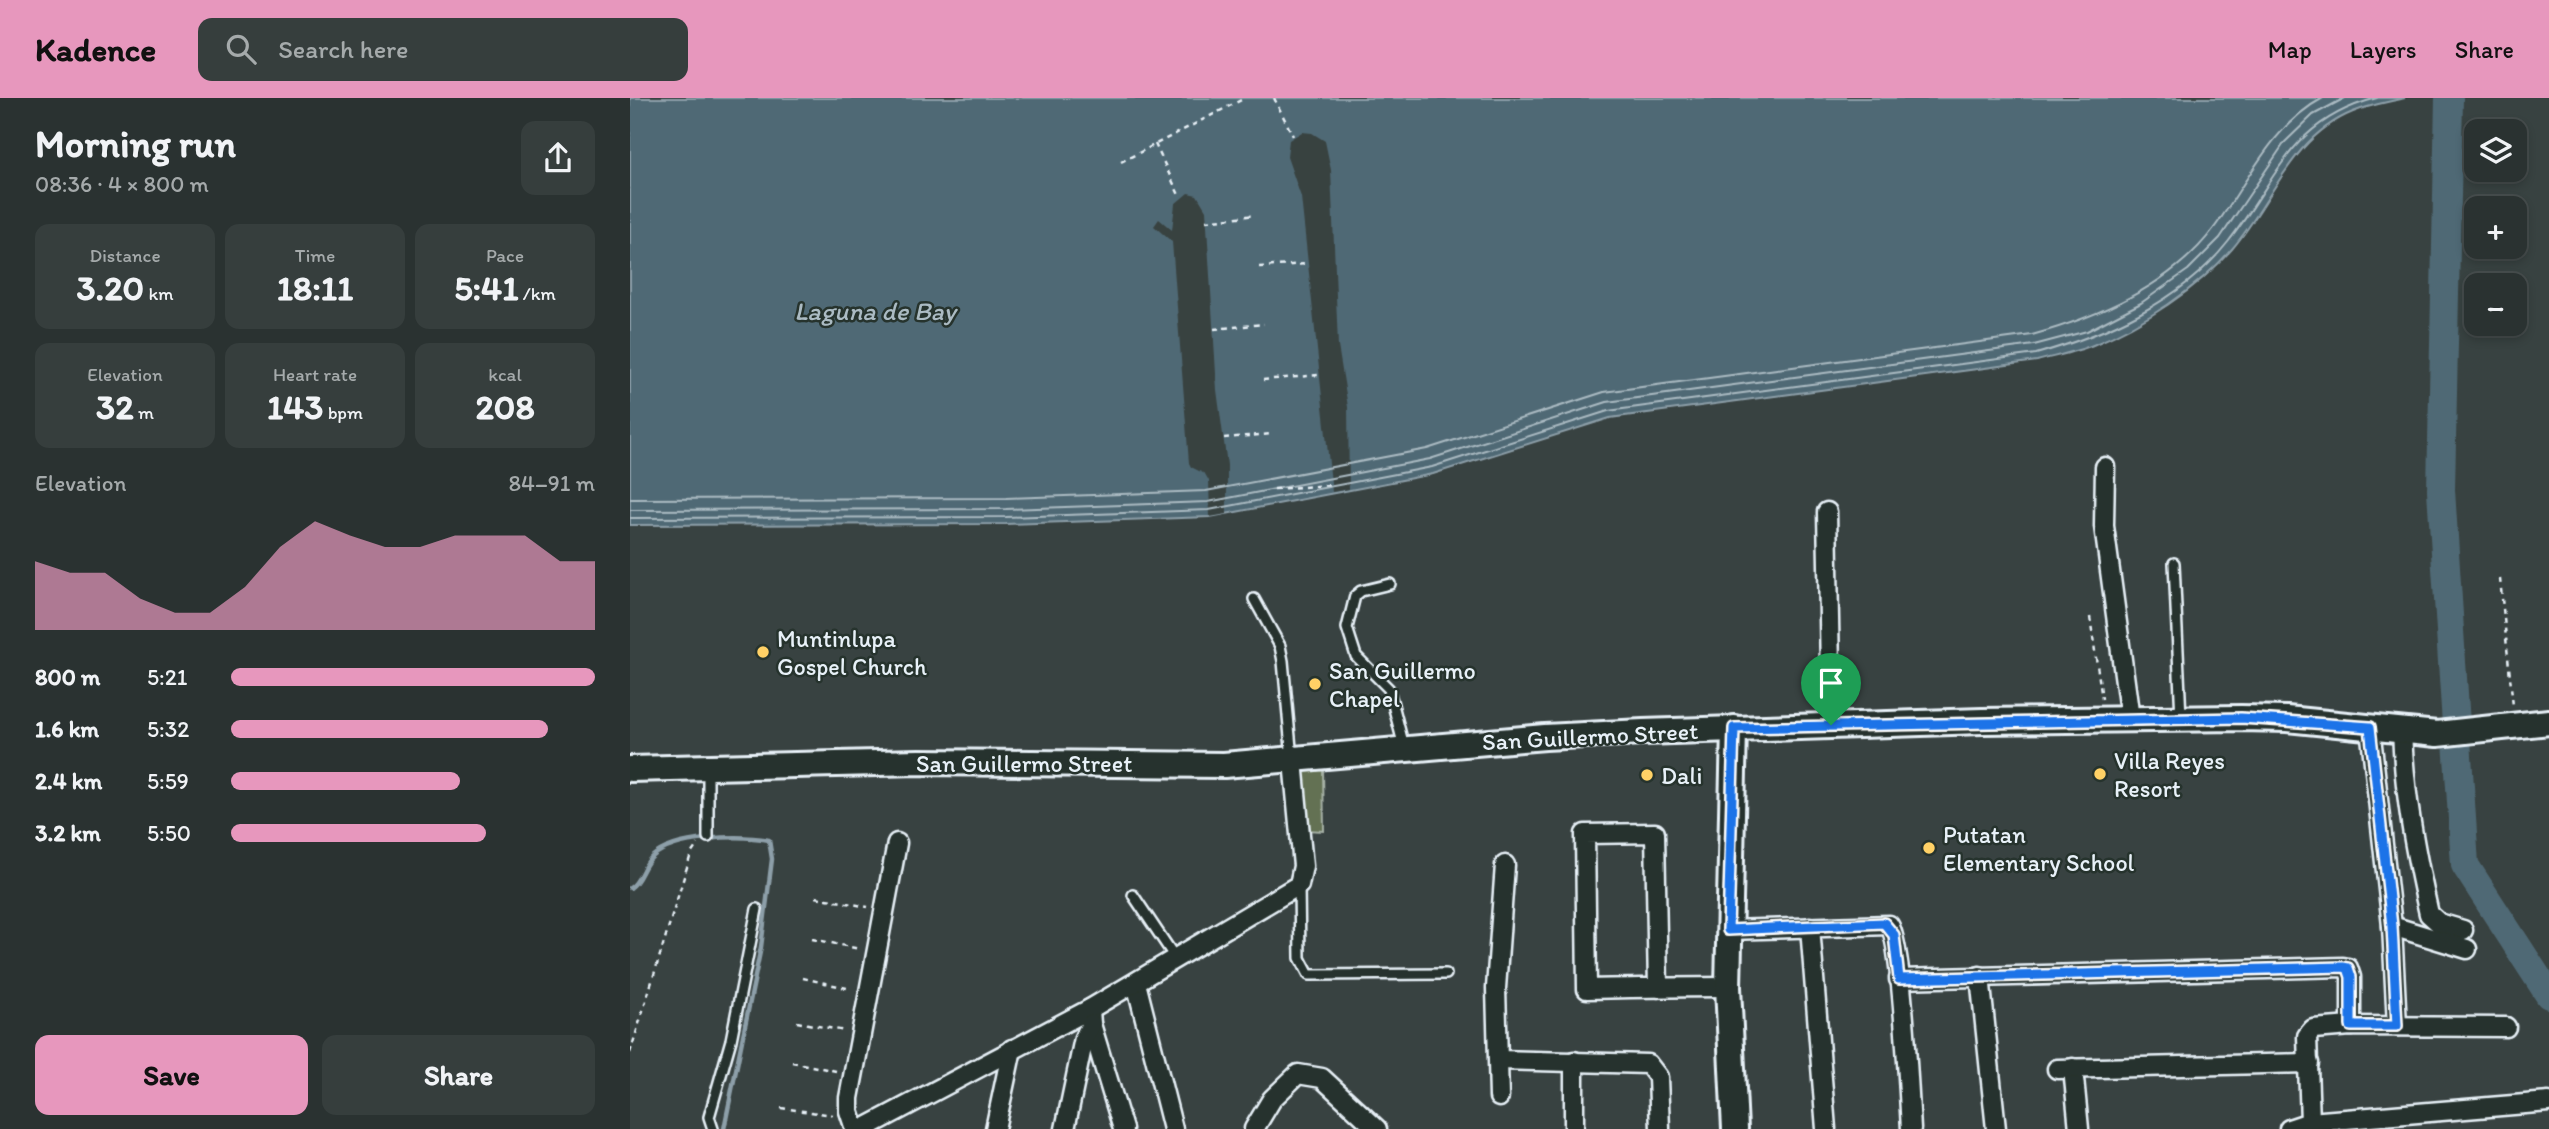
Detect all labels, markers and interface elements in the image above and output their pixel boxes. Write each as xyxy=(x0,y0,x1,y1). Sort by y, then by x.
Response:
search box xyxy=(198,18,688,81)
text: Kadence xyxy=(35,30,156,69)
icon: search xyxy=(222,30,260,68)
text: Search here xyxy=(278,33,409,65)
text: Map xyxy=(2268,35,2312,64)
text: Layers xyxy=(2350,35,2417,64)
text: Share xyxy=(2455,35,2514,64)
map controls xyxy=(2464,119,2527,336)
button: layers xyxy=(2464,119,2527,182)
text: Morning run xyxy=(35,121,236,167)
button: share xyxy=(521,121,595,195)
text: 08:36 · 4 × 800 m xyxy=(35,170,209,198)
button: + xyxy=(2464,196,2527,259)
text: Distance xyxy=(89,244,161,267)
text: Time xyxy=(295,244,335,267)
text: Pace xyxy=(486,244,524,267)
text: 3.20 xyxy=(76,267,144,309)
text: 18:11 xyxy=(277,267,353,309)
text: 5:41 xyxy=(454,267,518,309)
button: − xyxy=(2464,273,2527,336)
text: km xyxy=(144,282,174,305)
text: /km xyxy=(518,282,556,305)
water label: Laguna de Bay xyxy=(794,295,959,327)
text: Elevation xyxy=(87,363,163,386)
text: Heart rate xyxy=(273,363,357,386)
text: kcal xyxy=(488,363,522,386)
text: 32 xyxy=(96,386,134,428)
text: 143 xyxy=(267,386,323,428)
text: 208 xyxy=(475,386,535,428)
text: m xyxy=(134,401,154,424)
text: bpm xyxy=(323,401,363,424)
text: Elevation xyxy=(35,469,126,497)
text: 84–91 m xyxy=(509,469,595,497)
place label: Muntinlupa Gospel Church xyxy=(777,624,927,681)
marker: Muntinlupa Gospel Church xyxy=(755,644,771,660)
pin xyxy=(1801,653,1861,725)
place label: San Guillermo Chapel xyxy=(1329,656,1476,713)
text: 800 m xyxy=(35,663,100,691)
text: 5:21 xyxy=(147,663,187,691)
icon: arrive xyxy=(1812,664,1850,702)
marker: San Guillermo Chapel xyxy=(1307,676,1323,692)
text: 1.6 km xyxy=(35,715,99,743)
text: 5:32 xyxy=(147,715,189,743)
street label: San Guillermo Street xyxy=(1481,716,1699,756)
place label: Villa Reyes Resort xyxy=(2114,746,2225,803)
street label: San Guillermo Street xyxy=(916,749,1132,778)
place label: Dali xyxy=(1661,761,1702,790)
marker: Villa Reyes Resort xyxy=(2092,766,2108,782)
text: 2.4 km xyxy=(35,767,102,795)
text: 5:59 xyxy=(147,767,189,795)
marker: Dali xyxy=(1639,767,1655,783)
text: 3.2 km xyxy=(35,819,101,847)
text: 5:50 xyxy=(147,819,191,847)
place label: Putatan Elementary School xyxy=(1943,820,2135,877)
marker: Putatan Elementary School xyxy=(1921,840,1937,856)
button: Save xyxy=(35,1035,308,1115)
button: Share xyxy=(322,1035,595,1115)

